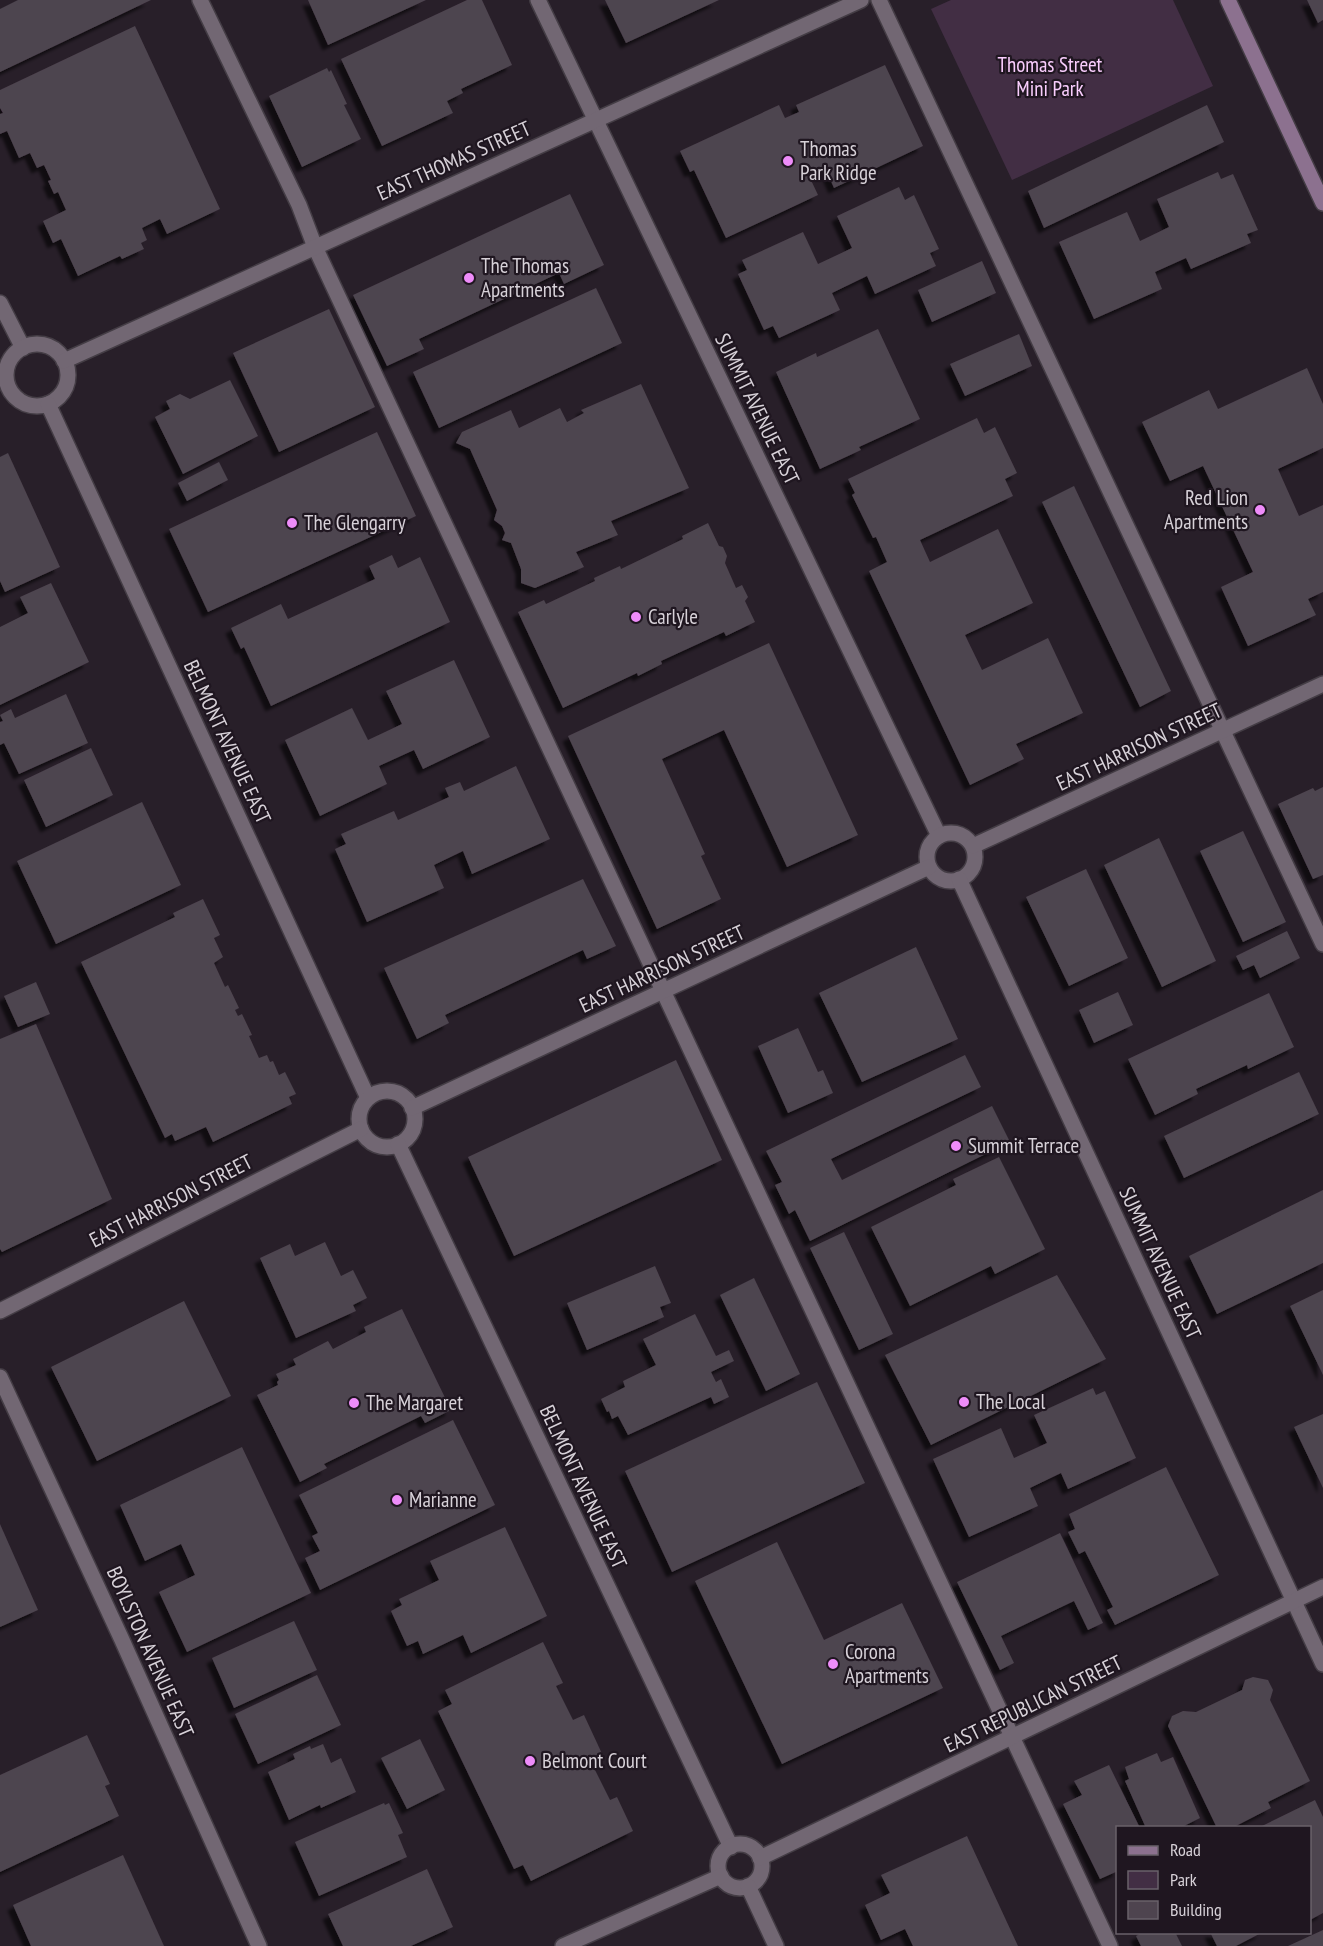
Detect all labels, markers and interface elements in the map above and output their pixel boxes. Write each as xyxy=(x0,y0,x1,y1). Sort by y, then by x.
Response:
park label: Thomas Street Mini Park xyxy=(998,51,1103,102)
street label: EAST THOMAS STREET xyxy=(373,114,535,207)
place label: Thomas Park Ridge xyxy=(800,135,877,186)
marker: Thomas Park Ridge xyxy=(781,154,795,168)
place label: The Thomas Apartments xyxy=(481,252,569,303)
marker: The Thomas Apartments xyxy=(462,271,476,285)
street label: SUMMIT AVENUE EAST xyxy=(709,329,806,489)
place label: Red Lion Apartments xyxy=(1164,484,1248,535)
marker: Red Lion Apartments xyxy=(1253,503,1267,517)
place label: The Glengarry xyxy=(304,509,406,536)
marker: The Glengarry xyxy=(285,516,299,530)
place label: Carlyle xyxy=(648,603,698,630)
marker: Carlyle xyxy=(629,610,643,624)
street label: BELMONT AVENUE EAST xyxy=(178,656,277,828)
street label: EAST HARRISON STREET xyxy=(1052,696,1226,797)
street label: EAST HARRISON STREET xyxy=(575,918,749,1019)
place label: Summit Terrace xyxy=(968,1132,1079,1159)
marker: Summit Terrace xyxy=(949,1139,963,1153)
street label: EAST HARRISON STREET xyxy=(85,1148,257,1253)
street label: SUMMIT AVENUE EAST xyxy=(1113,1182,1208,1344)
place label: The Local xyxy=(976,1388,1045,1415)
place label: The Margaret xyxy=(366,1389,463,1416)
marker: The Local xyxy=(957,1395,971,1409)
marker: The Margaret xyxy=(347,1396,361,1410)
street label: BELMONT AVENUE EAST xyxy=(534,1401,633,1573)
place label: Marianne xyxy=(409,1486,477,1513)
marker: Marianne xyxy=(390,1493,404,1507)
street label: BOYLSTON AVENUE EAST xyxy=(101,1562,200,1742)
place label: Corona Apartments xyxy=(845,1638,929,1689)
street label: EAST REPUBLICAN STREET xyxy=(939,1648,1127,1758)
marker: Corona Apartments xyxy=(826,1657,840,1671)
place label: Belmont Court xyxy=(542,1747,647,1774)
marker: Belmont Court xyxy=(523,1754,537,1768)
legend xyxy=(1116,1826,1311,1934)
text: Road xyxy=(1170,1838,1201,1861)
text: Park xyxy=(1170,1868,1197,1891)
text: Building xyxy=(1170,1898,1222,1921)

